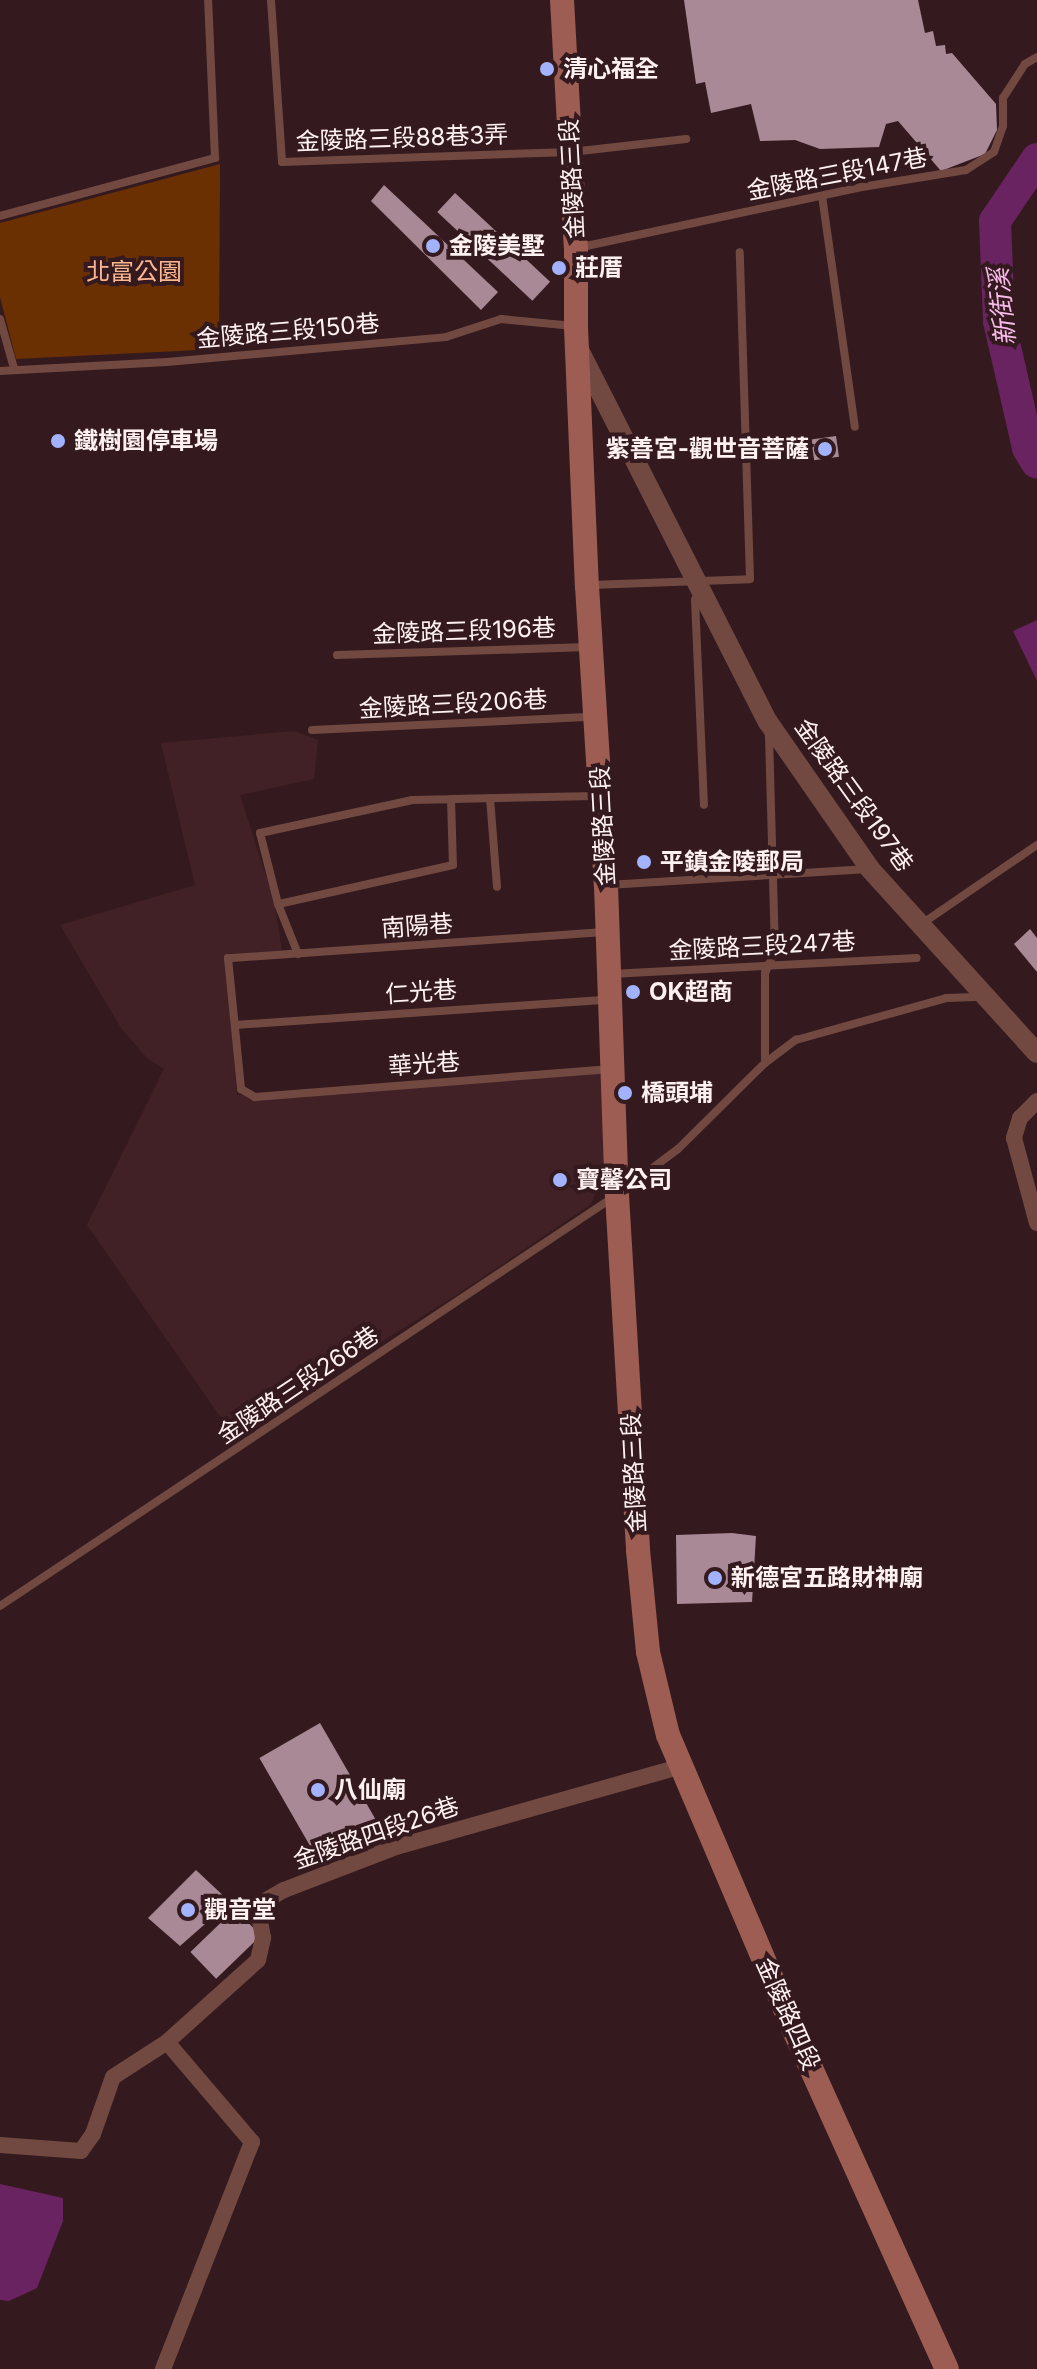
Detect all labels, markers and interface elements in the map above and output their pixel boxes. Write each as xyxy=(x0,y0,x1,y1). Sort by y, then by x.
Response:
place label: 清心福全 xyxy=(563,55,659,83)
marker: 清心福全 xyxy=(538,60,556,78)
street label: 金陵路三段 xyxy=(554,118,590,240)
street label: 金陵路三段88巷3弄 xyxy=(295,120,509,156)
street label: 金陵路三段147巷 xyxy=(745,142,929,206)
place label: 金陵美墅 xyxy=(449,232,545,260)
marker: 金陵美墅 xyxy=(424,237,442,255)
place label: 莊厝 xyxy=(575,254,623,282)
park label: 北富公園 xyxy=(86,258,182,286)
marker: 莊厝 xyxy=(550,259,568,277)
water label: 新街溪 xyxy=(982,267,1022,347)
street label: 金陵路三段150巷 xyxy=(195,309,381,353)
place label: 鐵樹園停車場 xyxy=(74,427,218,455)
marker: 鐵樹園停車場 xyxy=(49,432,67,450)
place label: 紫善宮-觀世音菩薩 xyxy=(606,435,809,463)
marker: 紫善宮-觀世音菩薩 xyxy=(816,440,834,458)
street label: 金陵路三段196巷 xyxy=(372,613,556,649)
street label: 金陵路三段206巷 xyxy=(358,685,548,723)
street label: 金陵路三段197巷 xyxy=(789,713,919,877)
street label: 金陵路三段 xyxy=(585,765,621,887)
place label: 平鎮金陵郵局 xyxy=(660,848,804,876)
marker: 平鎮金陵郵局 xyxy=(635,853,653,871)
street label: 南陽巷 xyxy=(380,909,454,943)
street label: 金陵路三段247巷 xyxy=(668,927,856,965)
street label: 仁光巷 xyxy=(384,975,458,1009)
place label: OK超商 xyxy=(649,978,733,1006)
marker: OK超商 xyxy=(624,983,642,1001)
street label: 華光巷 xyxy=(387,1047,461,1081)
place label: 橋頭埔 xyxy=(641,1079,713,1107)
marker: 橋頭埔 xyxy=(616,1084,634,1102)
place label: 寶馨公司 xyxy=(576,1166,672,1194)
marker: 寶馨公司 xyxy=(551,1171,569,1189)
street label: 金陵路三段266巷 xyxy=(212,1320,384,1450)
street label: 金陵路三段 xyxy=(616,1412,652,1534)
place label: 新德宮五路財神廟 xyxy=(731,1564,923,1592)
marker: 新德宮五路財神廟 xyxy=(706,1569,724,1587)
place label: 八仙廟 xyxy=(334,1776,406,1804)
marker: 八仙廟 xyxy=(309,1781,327,1799)
street label: 金陵路四段26巷 xyxy=(289,1791,463,1875)
place label: 觀音堂 xyxy=(204,1896,276,1924)
marker: 觀音堂 xyxy=(179,1901,197,1919)
street label: 金陵路四段 xyxy=(750,1953,826,2075)

